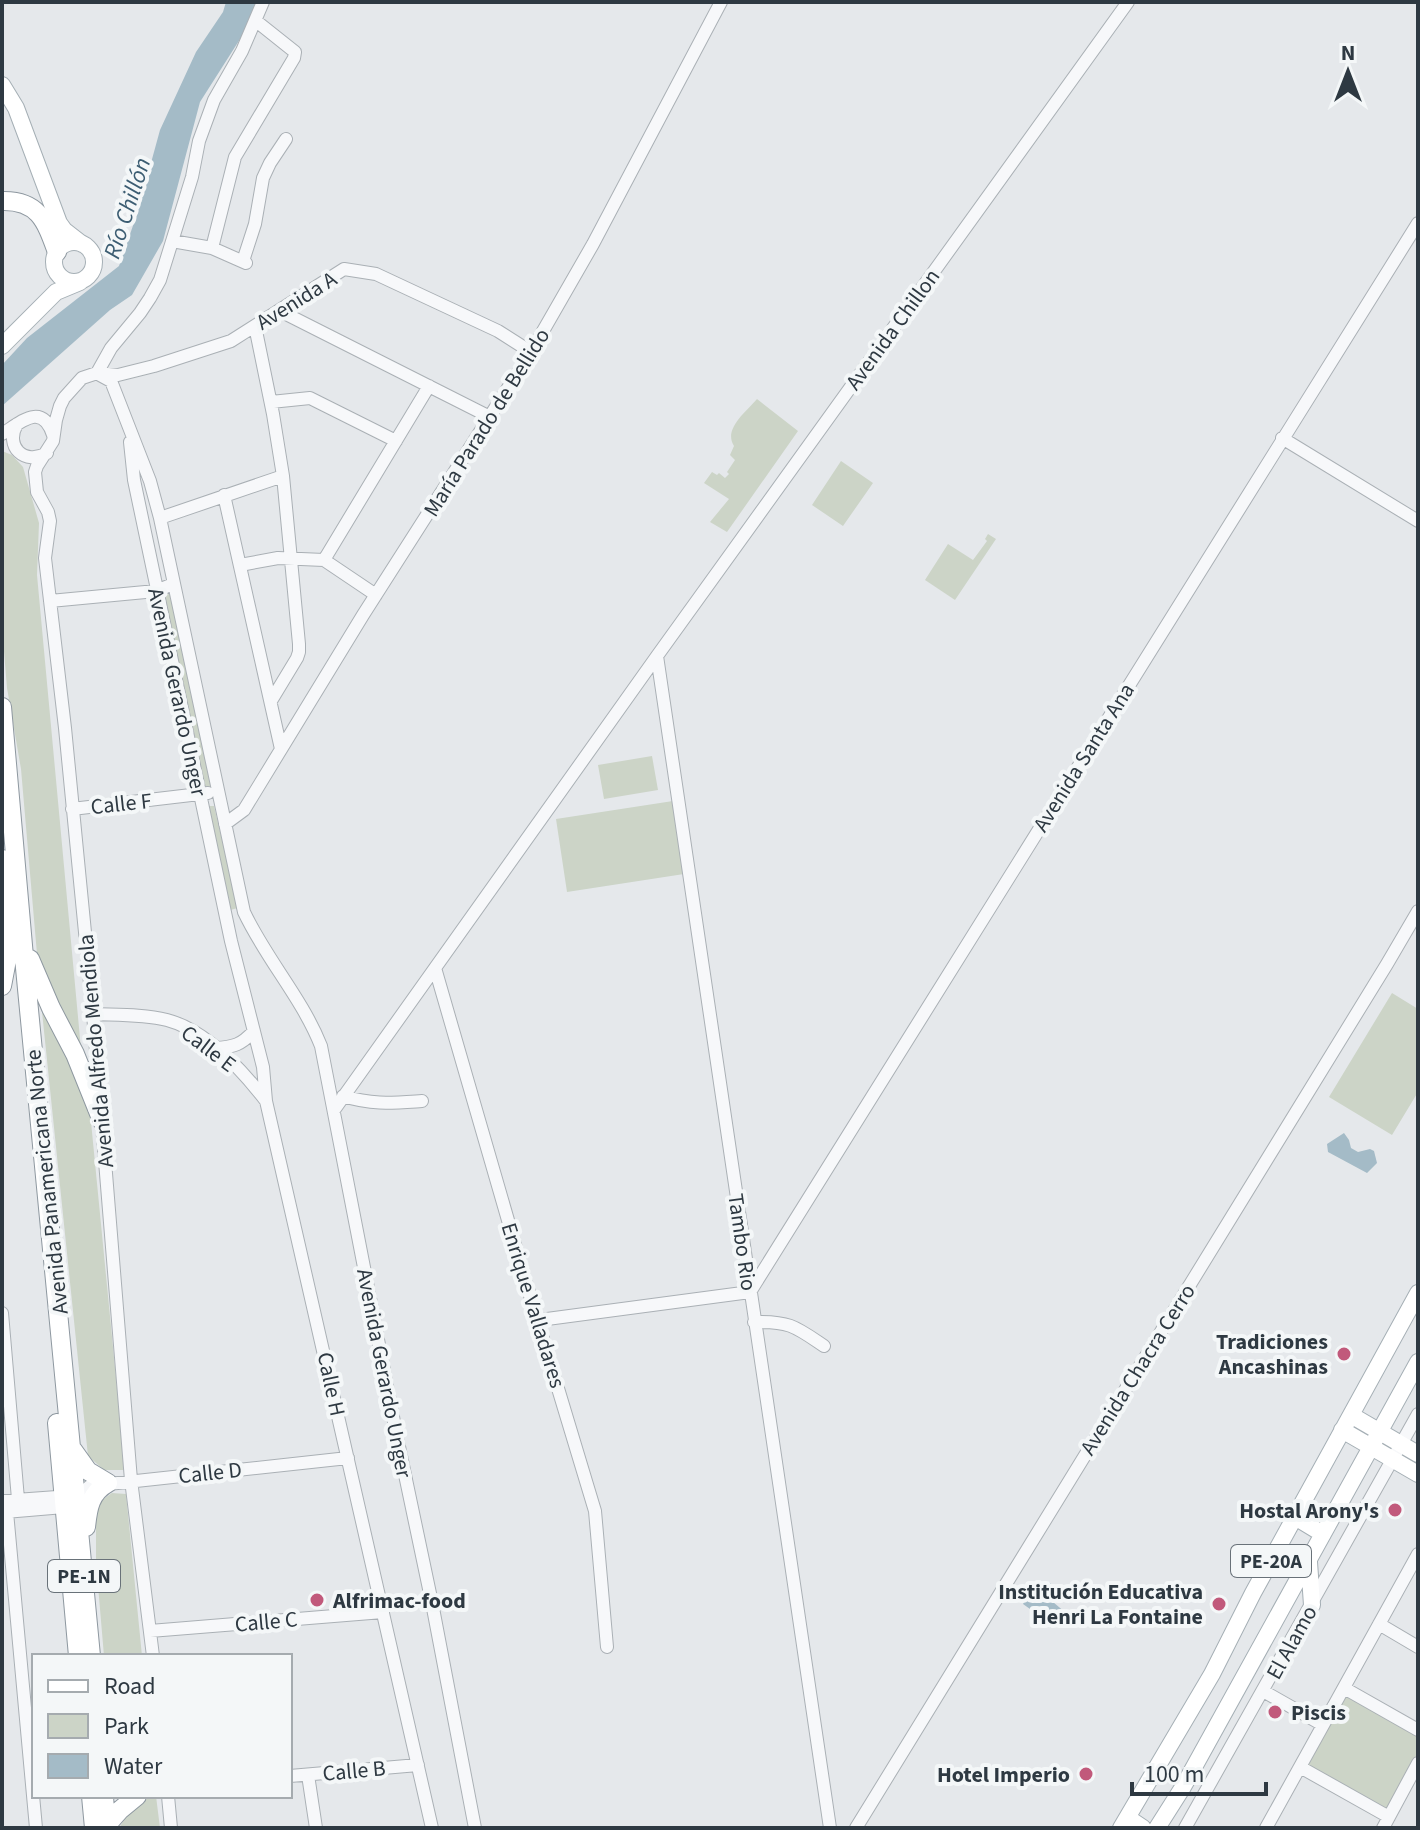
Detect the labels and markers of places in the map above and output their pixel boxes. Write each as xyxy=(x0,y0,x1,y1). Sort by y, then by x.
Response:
place label: Tradiciones Ancashinas xyxy=(1216,1326,1328,1383)
marker: Tradiciones Ancashinas xyxy=(1335,1345,1353,1363)
place label: Hostal Arony's xyxy=(1239,1495,1379,1527)
marker: Hostal Arony's xyxy=(1386,1501,1404,1519)
place label: Institución Educativa Henri La Fontaine xyxy=(998,1576,1203,1633)
place label: Alfrimac-food xyxy=(332,1585,466,1617)
marker: Alfrimac-food xyxy=(308,1591,326,1609)
marker: Institución Educativa Henri La Fontaine xyxy=(1210,1595,1228,1613)
place label: Piscis xyxy=(1291,1697,1346,1729)
marker: Piscis xyxy=(1266,1703,1284,1721)
place label: Hotel Imperio xyxy=(937,1759,1070,1791)
marker: Hotel Imperio xyxy=(1077,1765,1095,1783)

